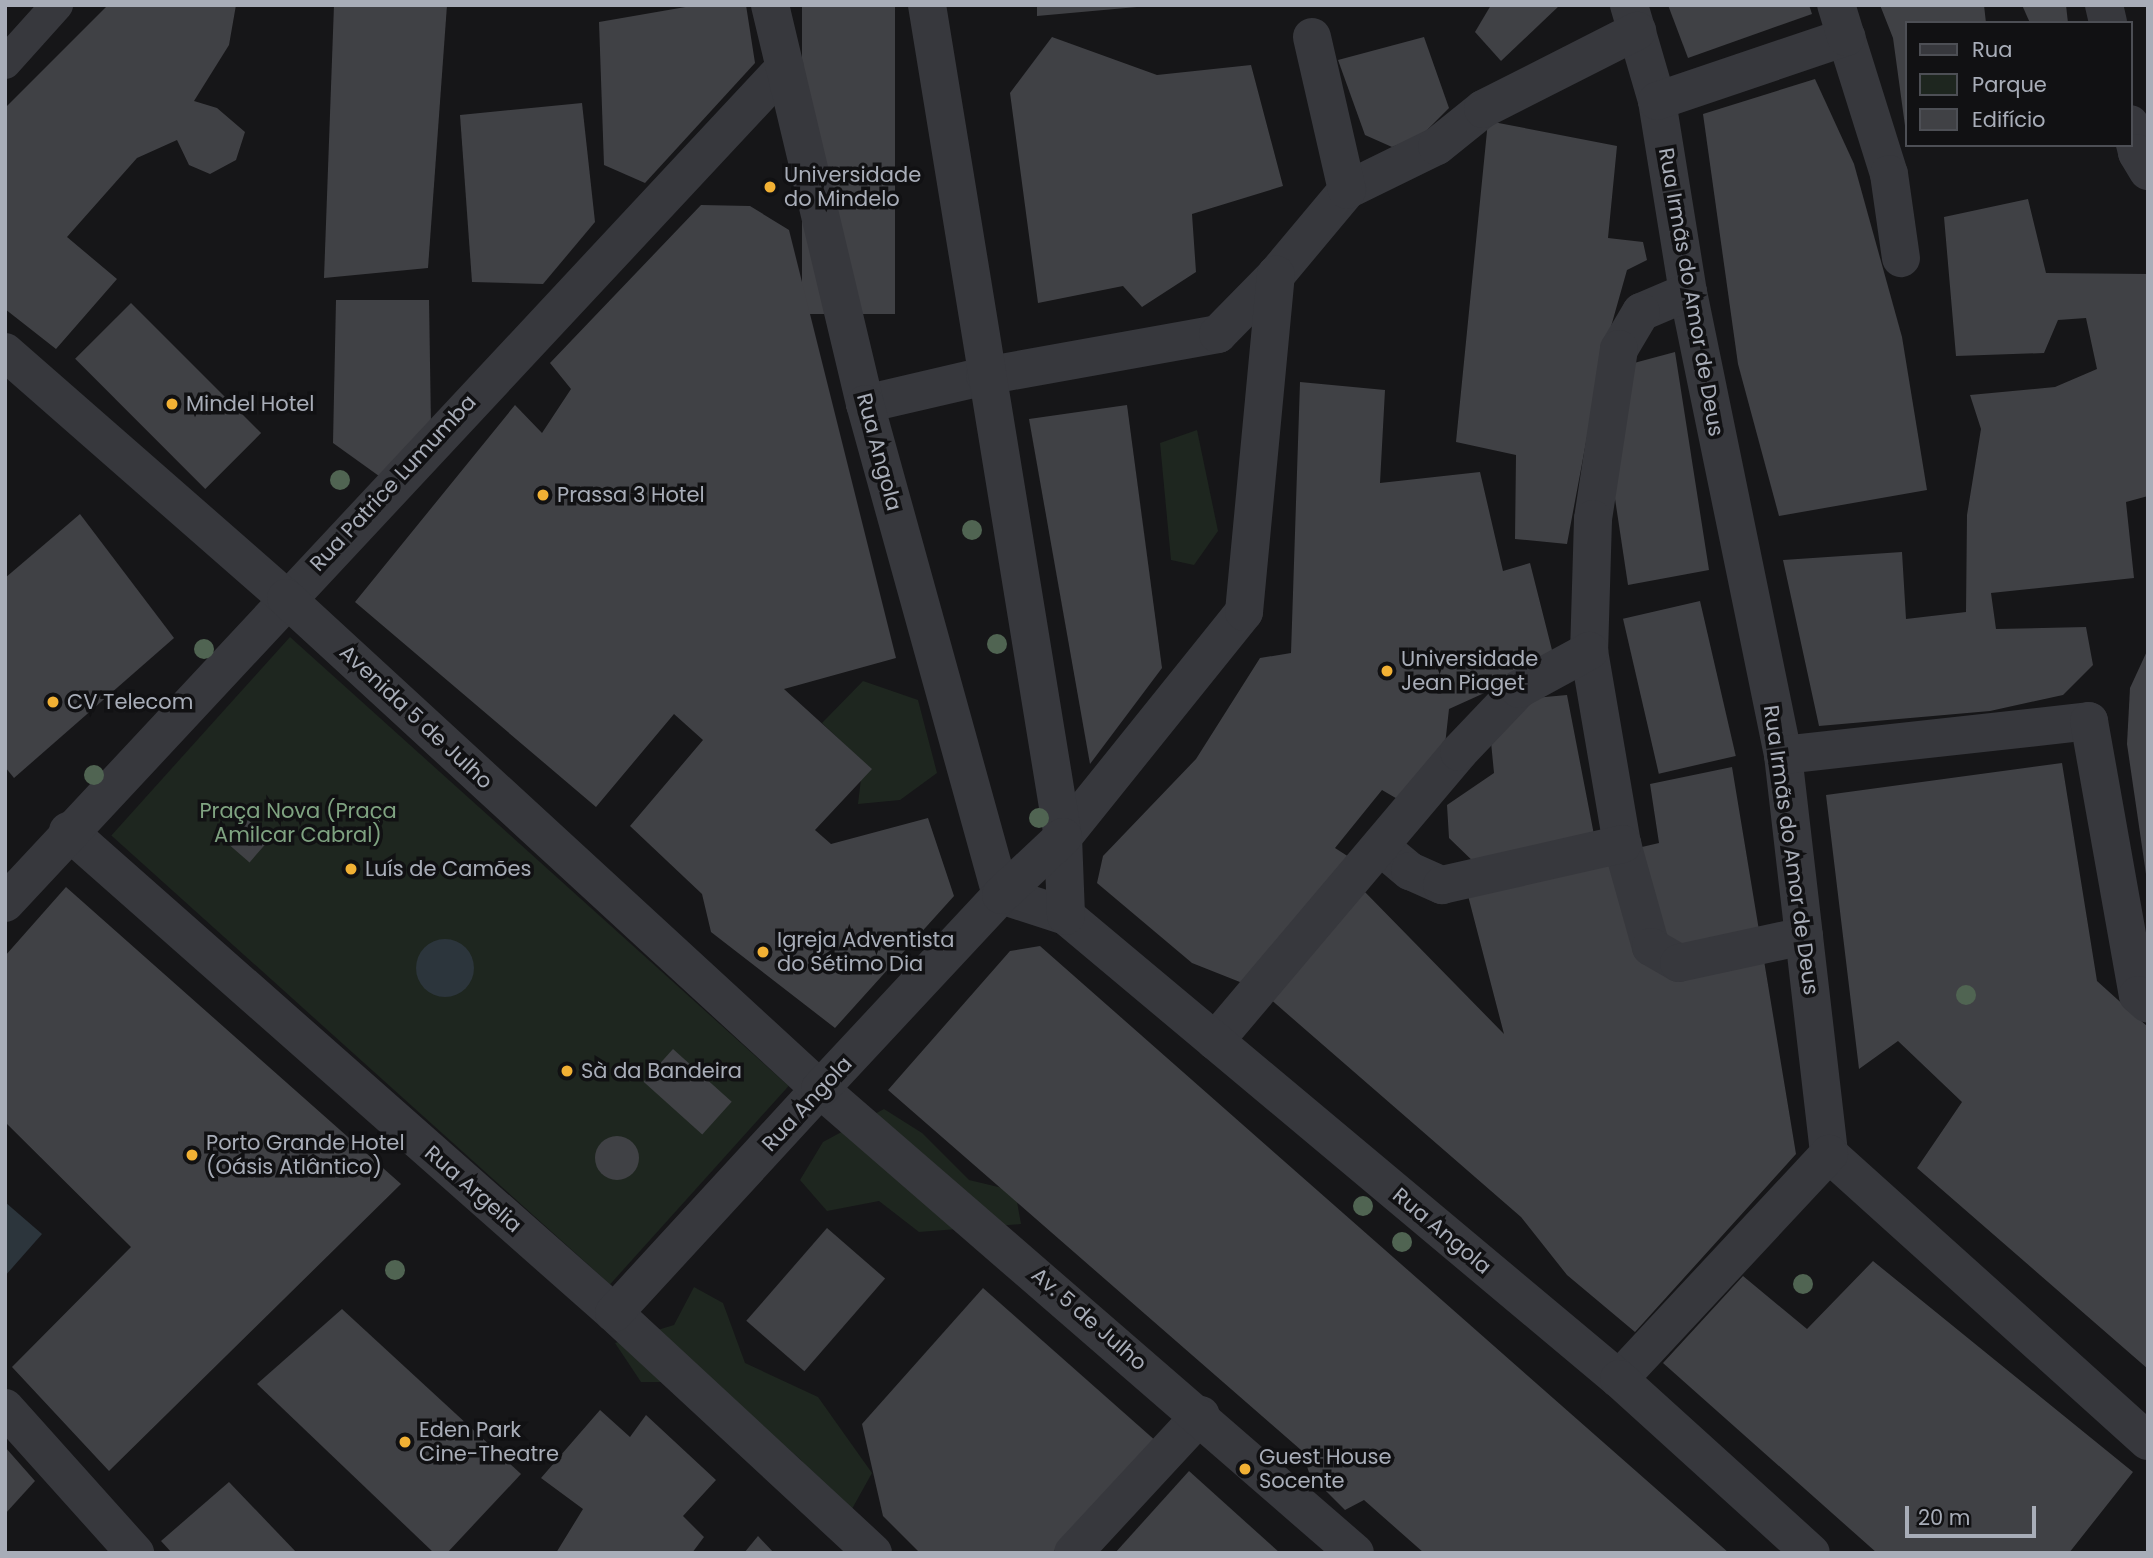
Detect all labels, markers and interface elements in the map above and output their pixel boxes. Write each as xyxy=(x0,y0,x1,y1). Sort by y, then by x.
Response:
legend xyxy=(1904,21,2132,147)
text: Rua xyxy=(1972,35,2012,64)
text: Parque xyxy=(1972,70,2047,99)
text: Edifício xyxy=(1972,105,2046,134)
street label: Rua Irmãs do Amor de Deus xyxy=(1653,146,1729,438)
place label: Universidade do Mindelo xyxy=(784,162,921,212)
marker: Universidade do Mindelo xyxy=(762,179,778,195)
street label: Rua Patrice Lumumba xyxy=(305,390,481,576)
street label: Rua Angola xyxy=(851,390,907,514)
place label: Mindel Hotel xyxy=(186,391,314,417)
marker: Mindel Hotel xyxy=(164,396,180,412)
place label: Prassa 3 Hotel xyxy=(557,482,705,508)
marker: Prassa 3 Hotel xyxy=(535,487,551,503)
street label: Avenida 5 de Julho xyxy=(334,640,498,794)
place label: Universidade Jean Piaget xyxy=(1401,646,1538,696)
marker: Universidade Jean Piaget xyxy=(1379,663,1395,679)
place label: CV Telecom xyxy=(67,689,193,715)
marker: CV Telecom xyxy=(45,694,61,710)
street label: Rua Irmãs do Amor de Deus xyxy=(1758,703,1824,997)
park label: Praça Nova (Praça Amilcar Cabral) xyxy=(199,798,397,848)
place label: Luís de Camões xyxy=(365,856,532,882)
marker: Luís de Camões xyxy=(343,861,359,877)
place label: Igreja Adventista do Sétimo Dia xyxy=(777,927,954,977)
marker: Igreja Adventista do Sétimo Dia xyxy=(755,944,771,960)
street label: Rua Angola xyxy=(757,1051,857,1157)
place label: Sà da Bandeira xyxy=(581,1058,742,1084)
marker: Sà da Bandeira xyxy=(559,1063,575,1079)
place label: Porto Grande Hotel (Oásis Atlântico) xyxy=(206,1130,405,1180)
street label: Rua Argelia xyxy=(420,1140,526,1238)
marker: Porto Grande Hotel (Oásis Atlântico) xyxy=(184,1147,200,1163)
street label: Rua Angola xyxy=(1388,1183,1496,1279)
street label: Av. 5 de Julho xyxy=(1026,1262,1152,1376)
place label: Eden Park Cine-Theatre xyxy=(419,1417,559,1467)
marker: Eden Park Cine-Theatre xyxy=(397,1434,413,1450)
place label: Guest House Socente xyxy=(1259,1444,1391,1494)
marker: Guest House Socente xyxy=(1237,1461,1253,1477)
scale bar xyxy=(1908,1492,2039,1536)
text: 20 m xyxy=(1918,1503,1971,1532)

